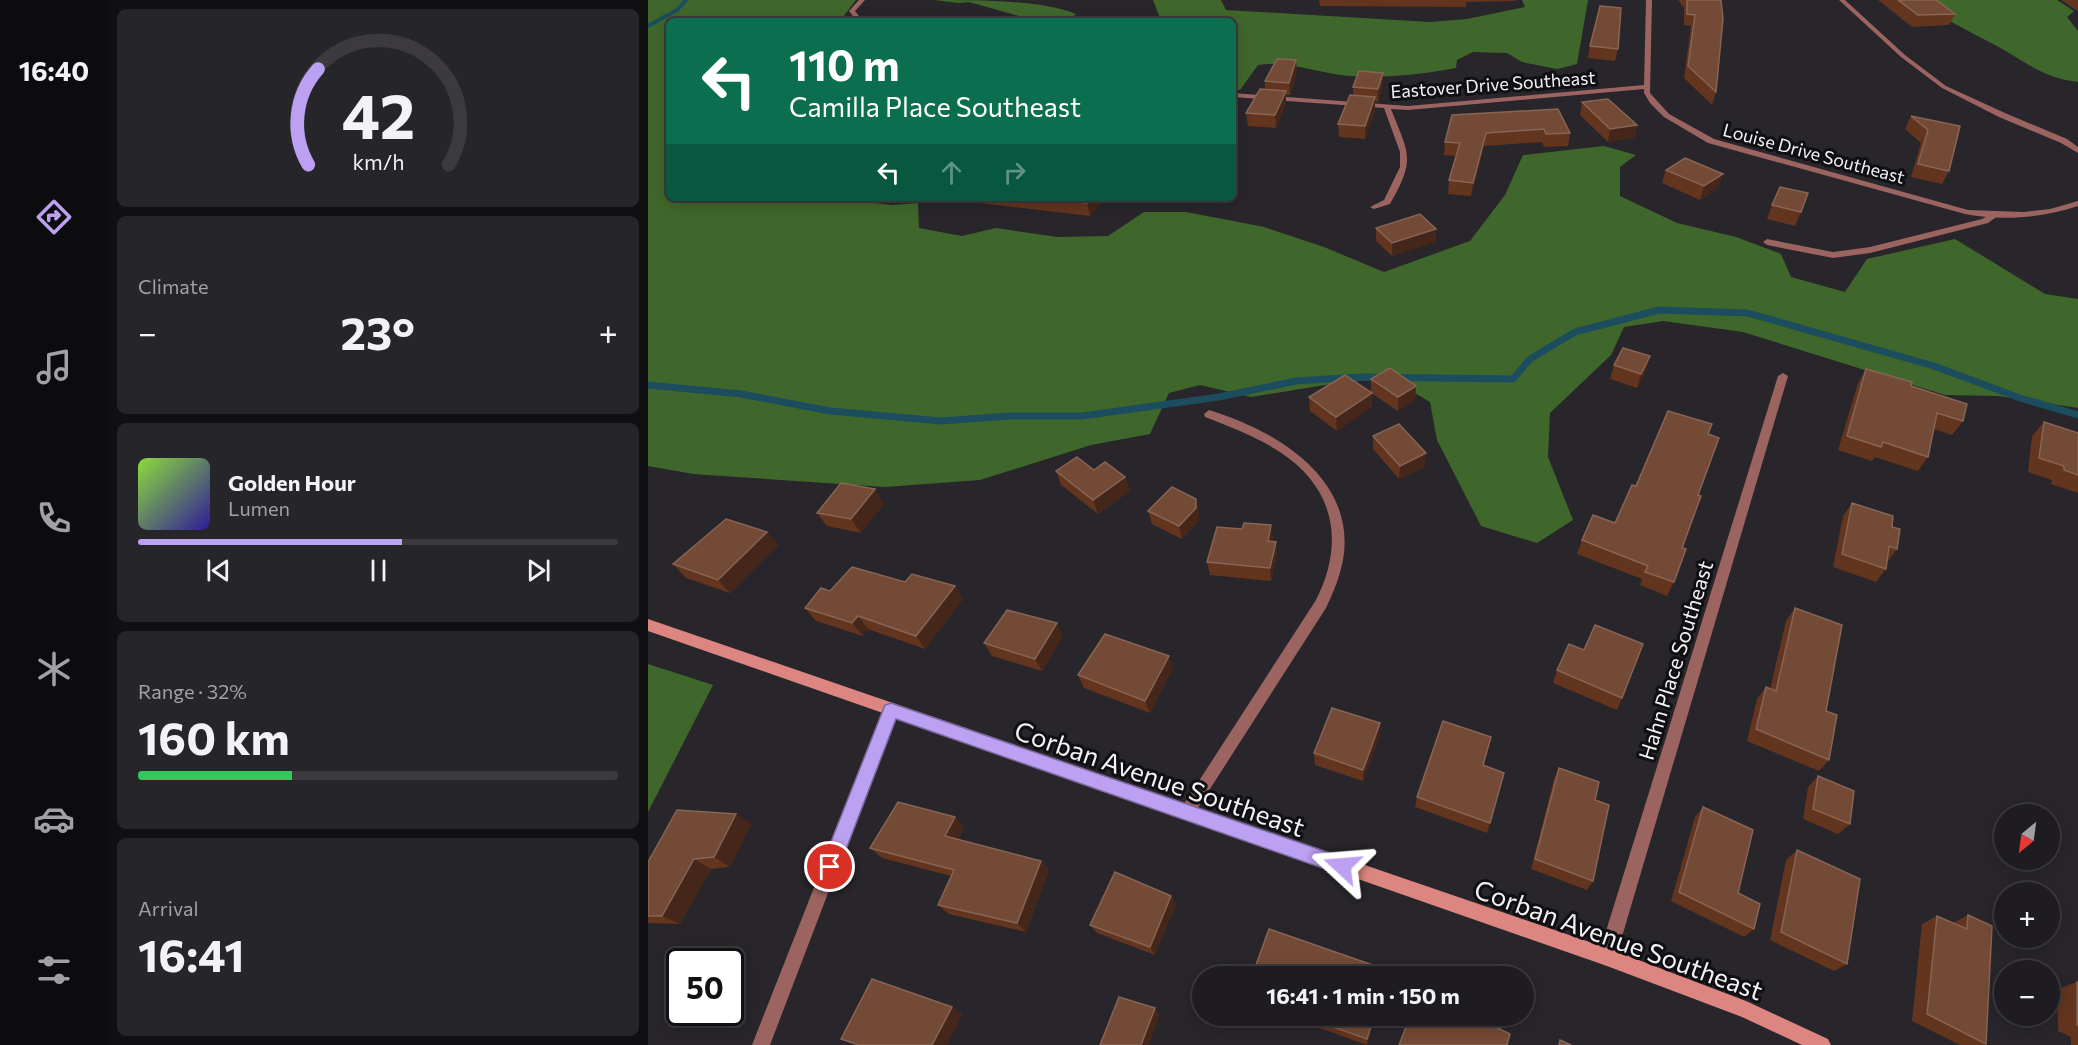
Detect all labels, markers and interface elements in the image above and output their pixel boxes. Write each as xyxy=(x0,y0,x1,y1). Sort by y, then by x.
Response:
text: 110 m xyxy=(789,38,900,90)
icon: left xyxy=(690,42,768,120)
text: 16:40 xyxy=(19,54,89,87)
street label: Eastover Drive Southeast xyxy=(1390,66,1596,102)
text: 42 xyxy=(341,76,415,152)
text: Camilla Place Southeast xyxy=(789,90,1081,123)
street label: Louise Drive Southeast xyxy=(1721,118,1907,188)
text: km/h xyxy=(352,148,404,174)
icon: left xyxy=(872,156,905,189)
icon: ahead xyxy=(935,156,968,189)
icon: right xyxy=(998,156,1031,189)
icon: directions xyxy=(33,196,75,238)
text: Climate xyxy=(138,274,208,298)
text: 23° xyxy=(341,304,415,359)
text: − xyxy=(138,311,157,352)
text: + xyxy=(599,311,618,352)
icon: music xyxy=(33,346,75,388)
text: Golden Hour xyxy=(228,469,356,496)
text: Lumen xyxy=(228,496,290,520)
icon: phone xyxy=(33,497,75,539)
icon: previous xyxy=(202,554,235,587)
icon: pause xyxy=(362,554,395,587)
icon: next xyxy=(522,554,555,587)
street label: Hahn Place Southeast xyxy=(1633,557,1717,763)
icon: climate xyxy=(33,648,75,690)
text: Range · 32% xyxy=(138,679,247,703)
text: 160 km xyxy=(138,709,290,764)
street label: Corban Avenue Southeast xyxy=(1011,714,1309,842)
icon: car xyxy=(33,798,75,840)
north arrow xyxy=(1994,804,2060,870)
map controls xyxy=(1994,804,2060,1026)
position arrow xyxy=(1310,834,1374,898)
pin xyxy=(804,841,855,892)
icon: arrive xyxy=(813,850,846,883)
street label: Corban Avenue Southeast xyxy=(1470,872,1768,1006)
button: + xyxy=(1994,882,2060,948)
text: Arrival xyxy=(138,896,199,920)
text: 16:41 xyxy=(138,926,245,981)
speed limit sign: 50 xyxy=(666,948,744,1026)
icon: filters xyxy=(33,949,75,991)
button: − xyxy=(1994,960,2060,1026)
text: 16:41 · 1 min · 150 m xyxy=(1266,982,1460,1009)

